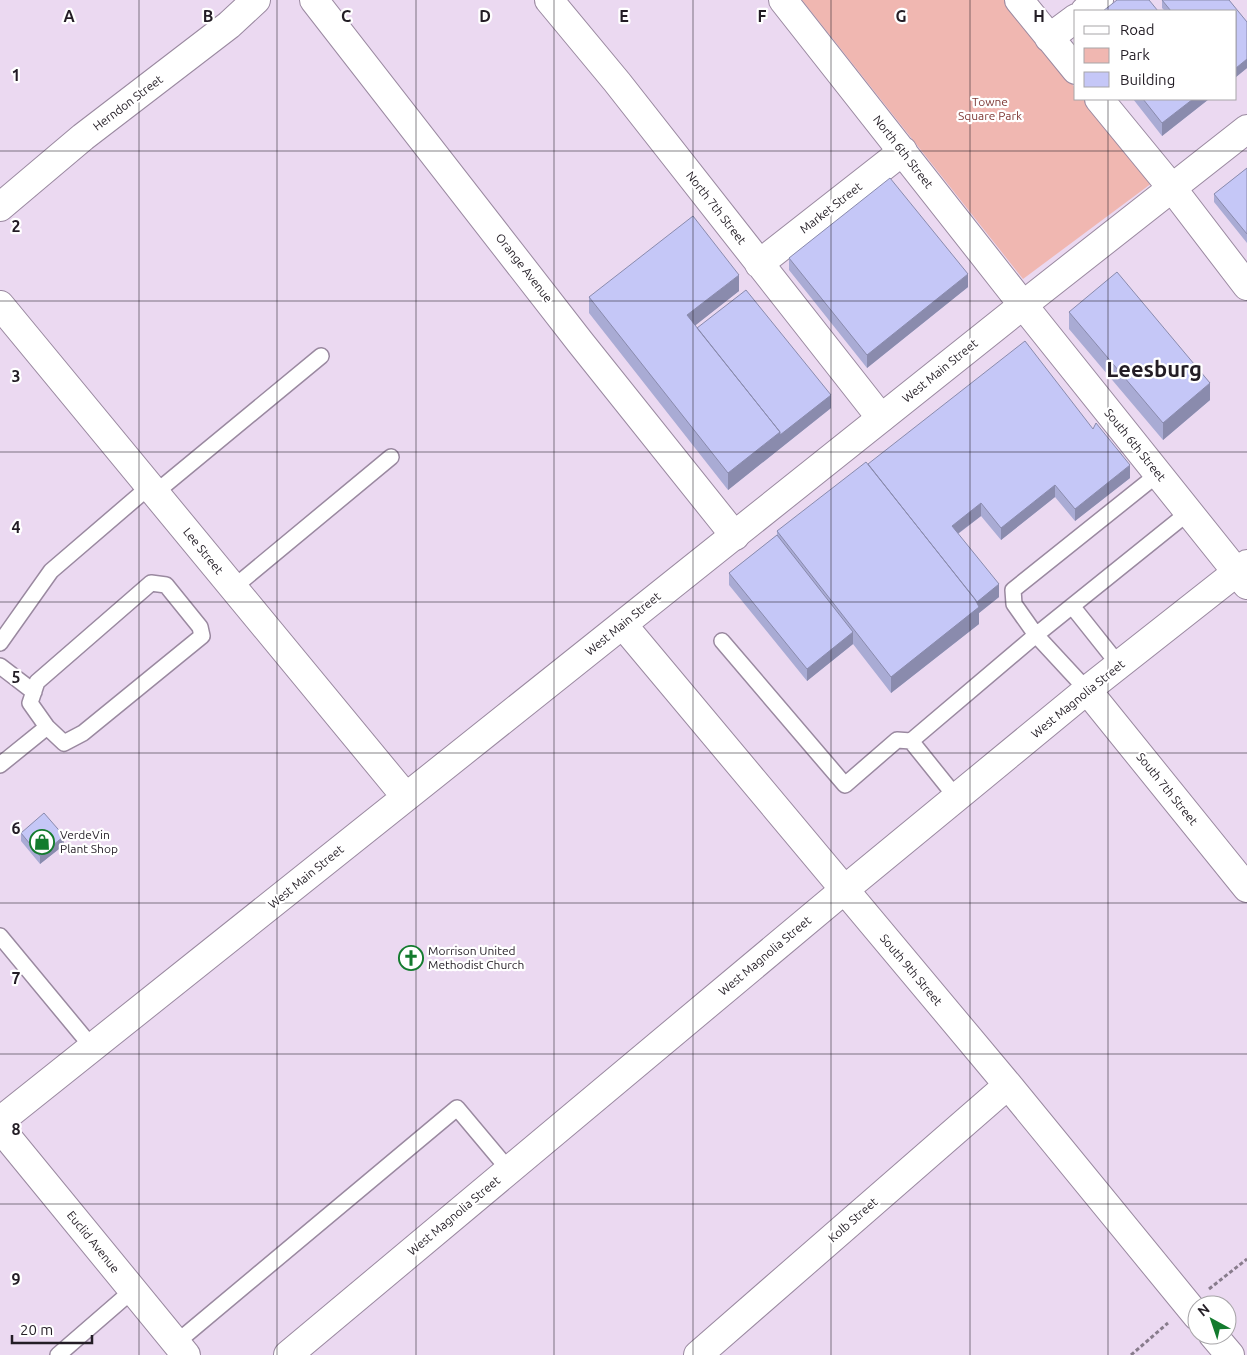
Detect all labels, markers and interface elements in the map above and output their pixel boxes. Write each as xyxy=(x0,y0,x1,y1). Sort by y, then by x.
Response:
text: A xyxy=(63,7,75,25)
text: B xyxy=(203,7,213,25)
text: C xyxy=(341,7,351,25)
text: D xyxy=(479,7,491,25)
text: E xyxy=(619,7,629,25)
text: F xyxy=(758,7,767,25)
text: G xyxy=(895,7,907,25)
text: H xyxy=(1033,7,1045,25)
legend xyxy=(1074,10,1237,100)
text: Road xyxy=(1120,21,1155,38)
text: Park xyxy=(1120,46,1150,63)
text: 1 xyxy=(11,66,21,84)
text: Building xyxy=(1120,71,1175,88)
street label: Herndon Street xyxy=(90,72,165,133)
park label: Towne Square Park xyxy=(958,95,1022,122)
street label: North 6th Street xyxy=(871,113,936,191)
street label: North 7th Street xyxy=(684,169,749,247)
street label: Market Street xyxy=(797,179,864,236)
text: 2 xyxy=(11,217,21,235)
street label: Orange Avenue xyxy=(494,231,555,305)
street label: West Main Street xyxy=(900,336,980,405)
district label: Leesburg xyxy=(1106,356,1202,381)
text: 3 xyxy=(11,367,21,385)
street label: South 6th Street xyxy=(1102,406,1169,484)
text: 4 xyxy=(11,518,21,536)
street label: Lee Street xyxy=(181,525,226,577)
street label: West Main Street xyxy=(583,589,663,658)
street label: West Magnolia Street xyxy=(1028,657,1127,740)
text: 5 xyxy=(11,668,21,686)
street label: South 7th Street xyxy=(1134,750,1201,828)
text: 6 xyxy=(11,819,21,837)
place label: VerdeVin Plant Shop xyxy=(60,828,118,855)
shop icon: VerdeVin Plant Shop xyxy=(29,829,55,855)
street label: West Main Street xyxy=(266,842,346,911)
street label: West Magnolia Street xyxy=(716,913,814,998)
street label: South 9th Street xyxy=(878,931,945,1008)
place label: Morrison United Methodist Church xyxy=(428,944,524,971)
church icon: Morrison United Methodist Church xyxy=(398,945,424,971)
text: 7 xyxy=(11,969,21,987)
text: 8 xyxy=(11,1120,21,1138)
street label: West Magnolia Street xyxy=(405,1173,503,1258)
street label: Kolb Street xyxy=(826,1195,880,1244)
street label: Euclid Avenue xyxy=(65,1208,122,1275)
text: 9 xyxy=(11,1270,21,1288)
north arrow xyxy=(1187,1295,1237,1345)
text: N xyxy=(1194,1301,1213,1320)
scale bar xyxy=(12,1312,92,1344)
text: 20 m xyxy=(20,1321,53,1338)

